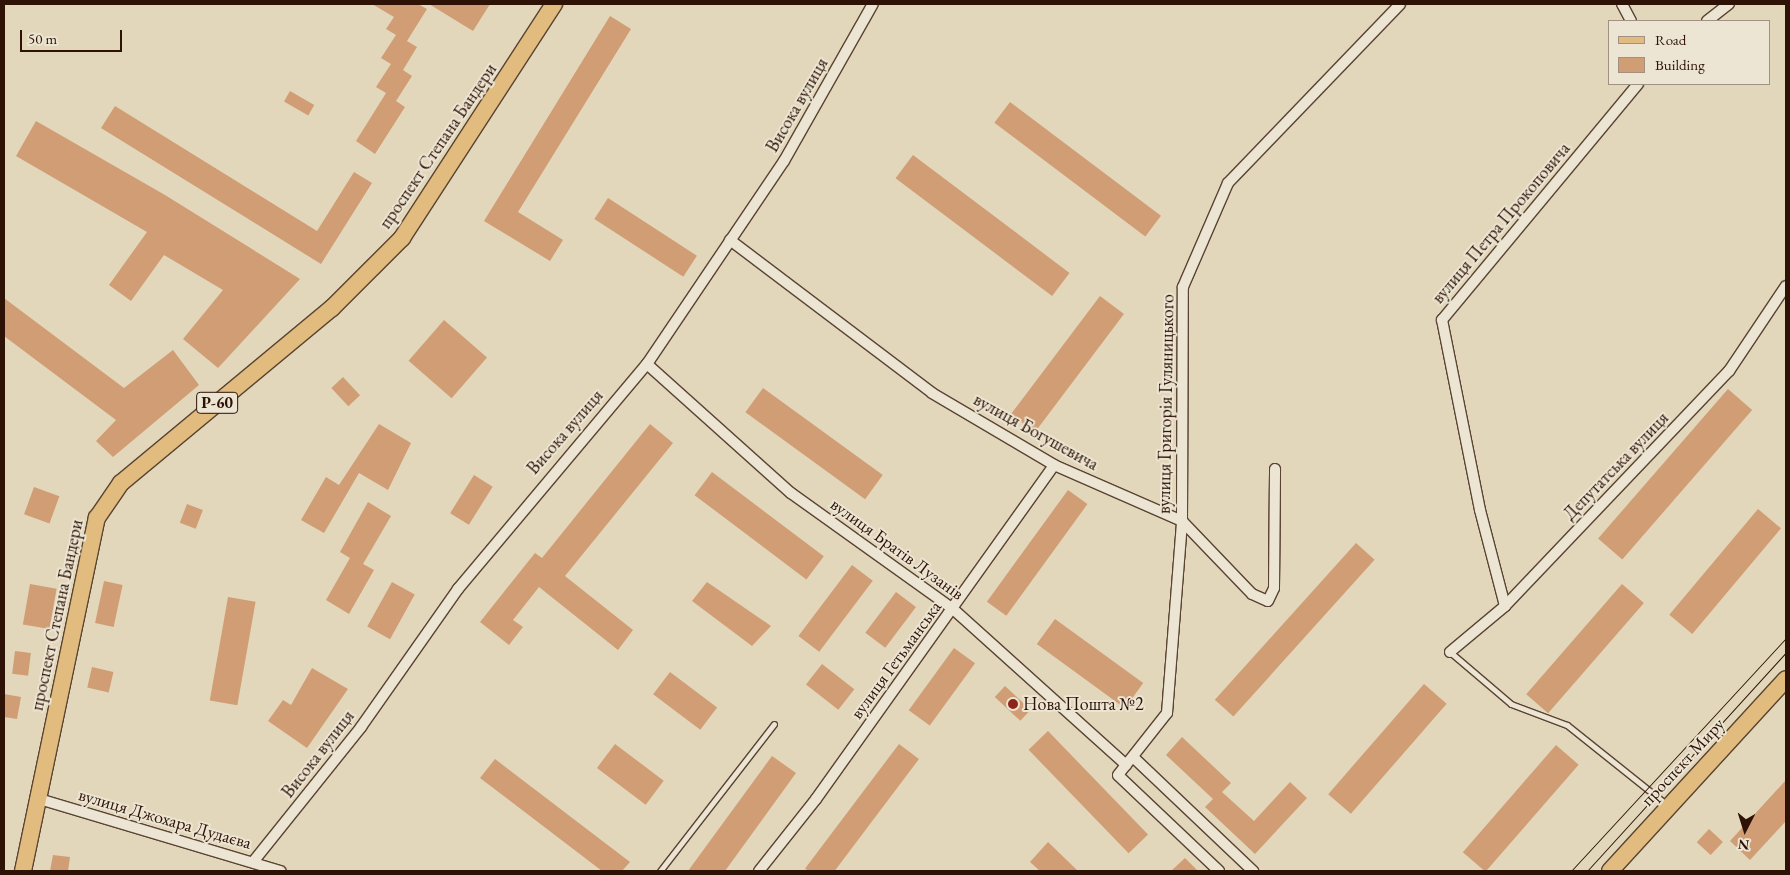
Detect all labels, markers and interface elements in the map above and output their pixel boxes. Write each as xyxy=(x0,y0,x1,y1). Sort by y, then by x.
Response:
scale bar xyxy=(22,20,125,52)
legend xyxy=(1608,20,1770,85)
text: 50 m xyxy=(28,29,57,48)
text: Road xyxy=(1655,30,1686,49)
street label: Висока вулиця xyxy=(761,54,833,156)
text: Building xyxy=(1655,55,1705,74)
street label: проспект Степана Бандери xyxy=(375,59,501,233)
street label: вулиця Петра Прокоповича xyxy=(1427,138,1575,308)
street label: вулиця Григорія Гуляницького xyxy=(1153,294,1179,514)
street label: Висока вулиця xyxy=(522,385,608,479)
road number: Р-60 xyxy=(196,389,238,416)
street label: вулиця Богушевича xyxy=(970,389,1102,475)
street label: Депутатська вулиця xyxy=(1559,407,1673,525)
street label: вулиця Братів Лузанів xyxy=(826,493,968,605)
street label: проспект Степана Бандери xyxy=(26,517,88,713)
street label: вулиця Гетьманська xyxy=(846,597,946,723)
place label: Нова Пошта №2 xyxy=(1023,693,1144,715)
marker: Нова Пошта №2 xyxy=(1007,698,1019,710)
street label: Висока вулиця xyxy=(277,706,359,802)
street label: проспект Миру xyxy=(1637,713,1729,811)
street label: вулиця Джохара Дудаєва xyxy=(76,784,254,854)
north arrow xyxy=(1720,805,1770,855)
text: N xyxy=(1737,835,1750,854)

